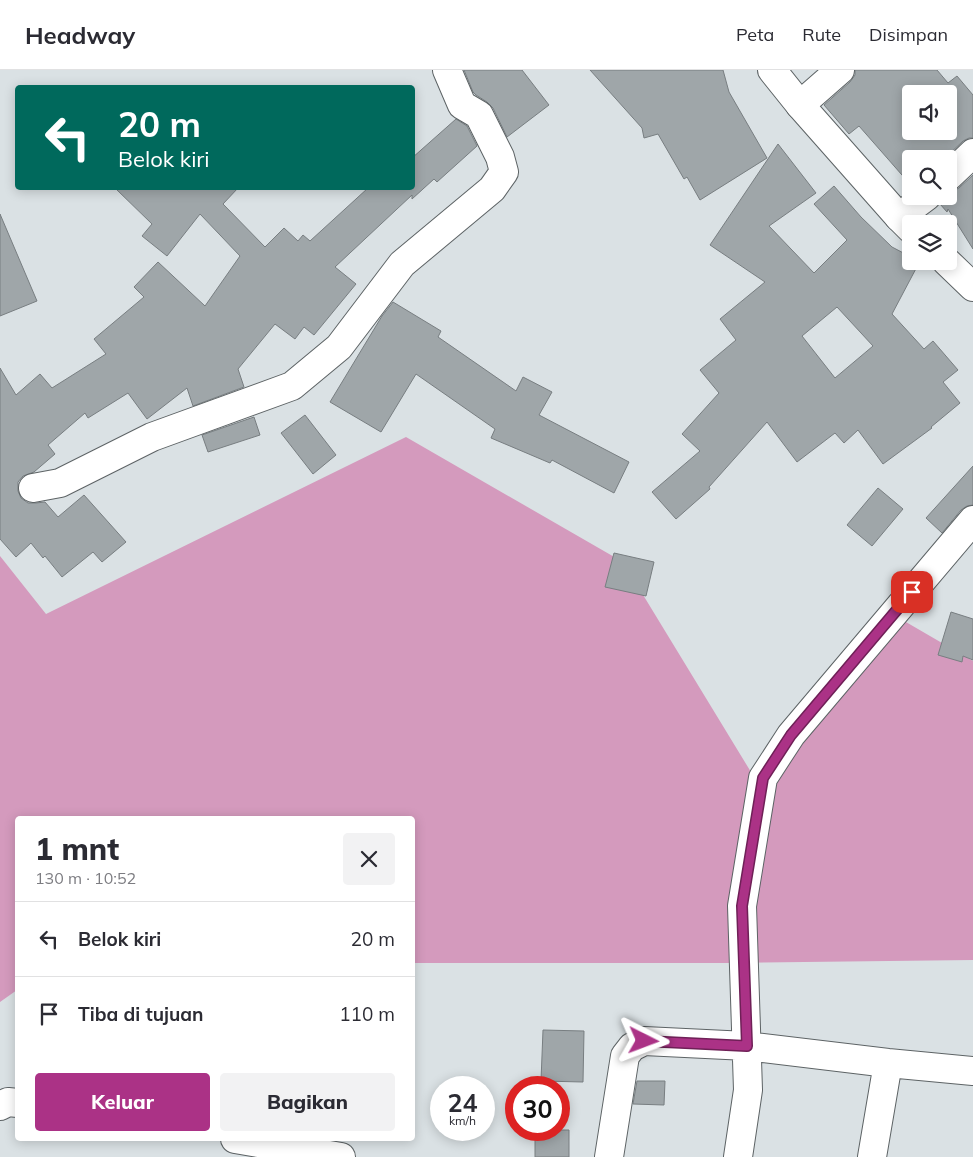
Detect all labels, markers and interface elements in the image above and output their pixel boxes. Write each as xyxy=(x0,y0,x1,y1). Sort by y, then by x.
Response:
text: Headway xyxy=(25,20,135,50)
text: Peta xyxy=(736,23,774,46)
text: Rute xyxy=(802,23,841,46)
text: Disimpan xyxy=(869,23,948,46)
map controls xyxy=(902,85,957,270)
button: sound xyxy=(902,85,957,140)
text: 20 m xyxy=(118,102,201,146)
icon: left xyxy=(35,105,100,170)
text: Belok kiri xyxy=(118,145,210,173)
button: search xyxy=(902,150,957,205)
button: layers xyxy=(902,215,957,270)
pin xyxy=(891,571,933,613)
icon: arrive xyxy=(898,578,926,606)
text: 1 mnt xyxy=(35,830,119,868)
button: close xyxy=(343,833,395,885)
text: 130 m · 10:52 xyxy=(35,868,136,888)
icon: left xyxy=(35,925,63,953)
text: Belok kiri xyxy=(78,927,161,951)
text: 20 m xyxy=(351,927,395,951)
icon: arrive xyxy=(35,1000,63,1028)
text: Tiba di tujuan xyxy=(78,1002,203,1026)
text: 110 m xyxy=(339,1002,395,1026)
position arrow xyxy=(617,1014,669,1066)
button: Keluar xyxy=(35,1073,210,1131)
button: Bagikan xyxy=(220,1073,395,1131)
speed limit sign: 30 xyxy=(505,1076,570,1141)
text: 24 xyxy=(447,1087,478,1118)
text: km/h xyxy=(449,1113,476,1128)

